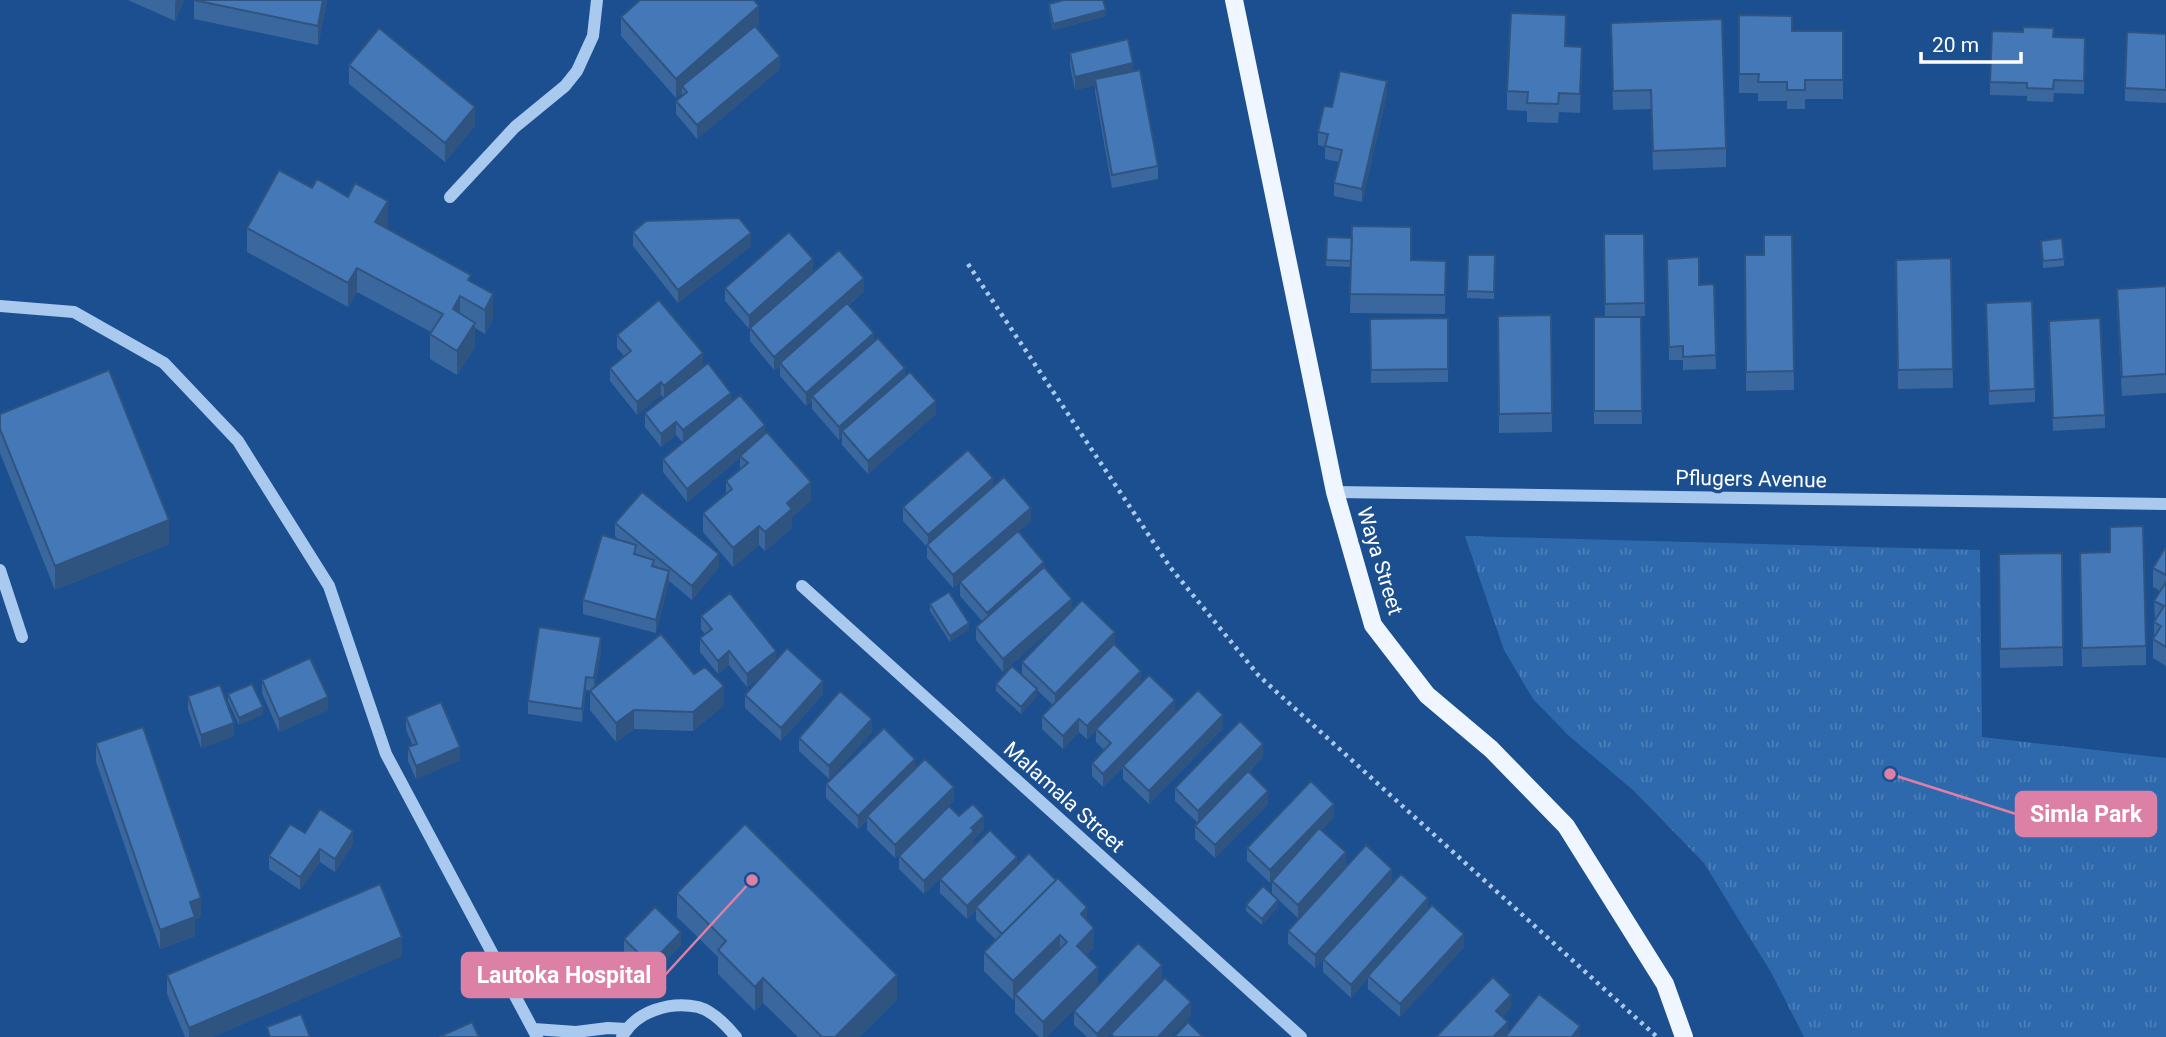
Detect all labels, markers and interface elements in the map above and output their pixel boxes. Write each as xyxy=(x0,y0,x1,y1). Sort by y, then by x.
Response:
scale bar xyxy=(1921,21,2021,65)
text: 20 m xyxy=(1932,33,1979,57)
street label: Pflugers Avenue xyxy=(1675,466,1827,492)
street label: Waya Street xyxy=(1352,504,1408,618)
street label: Malamala Street xyxy=(999,737,1129,857)
callout: Simla Park xyxy=(2016,792,2156,836)
text: Simla Park xyxy=(2030,801,2143,828)
callout: Lautoka Hospital xyxy=(462,953,665,997)
text: Lautoka Hospital xyxy=(477,962,651,989)

